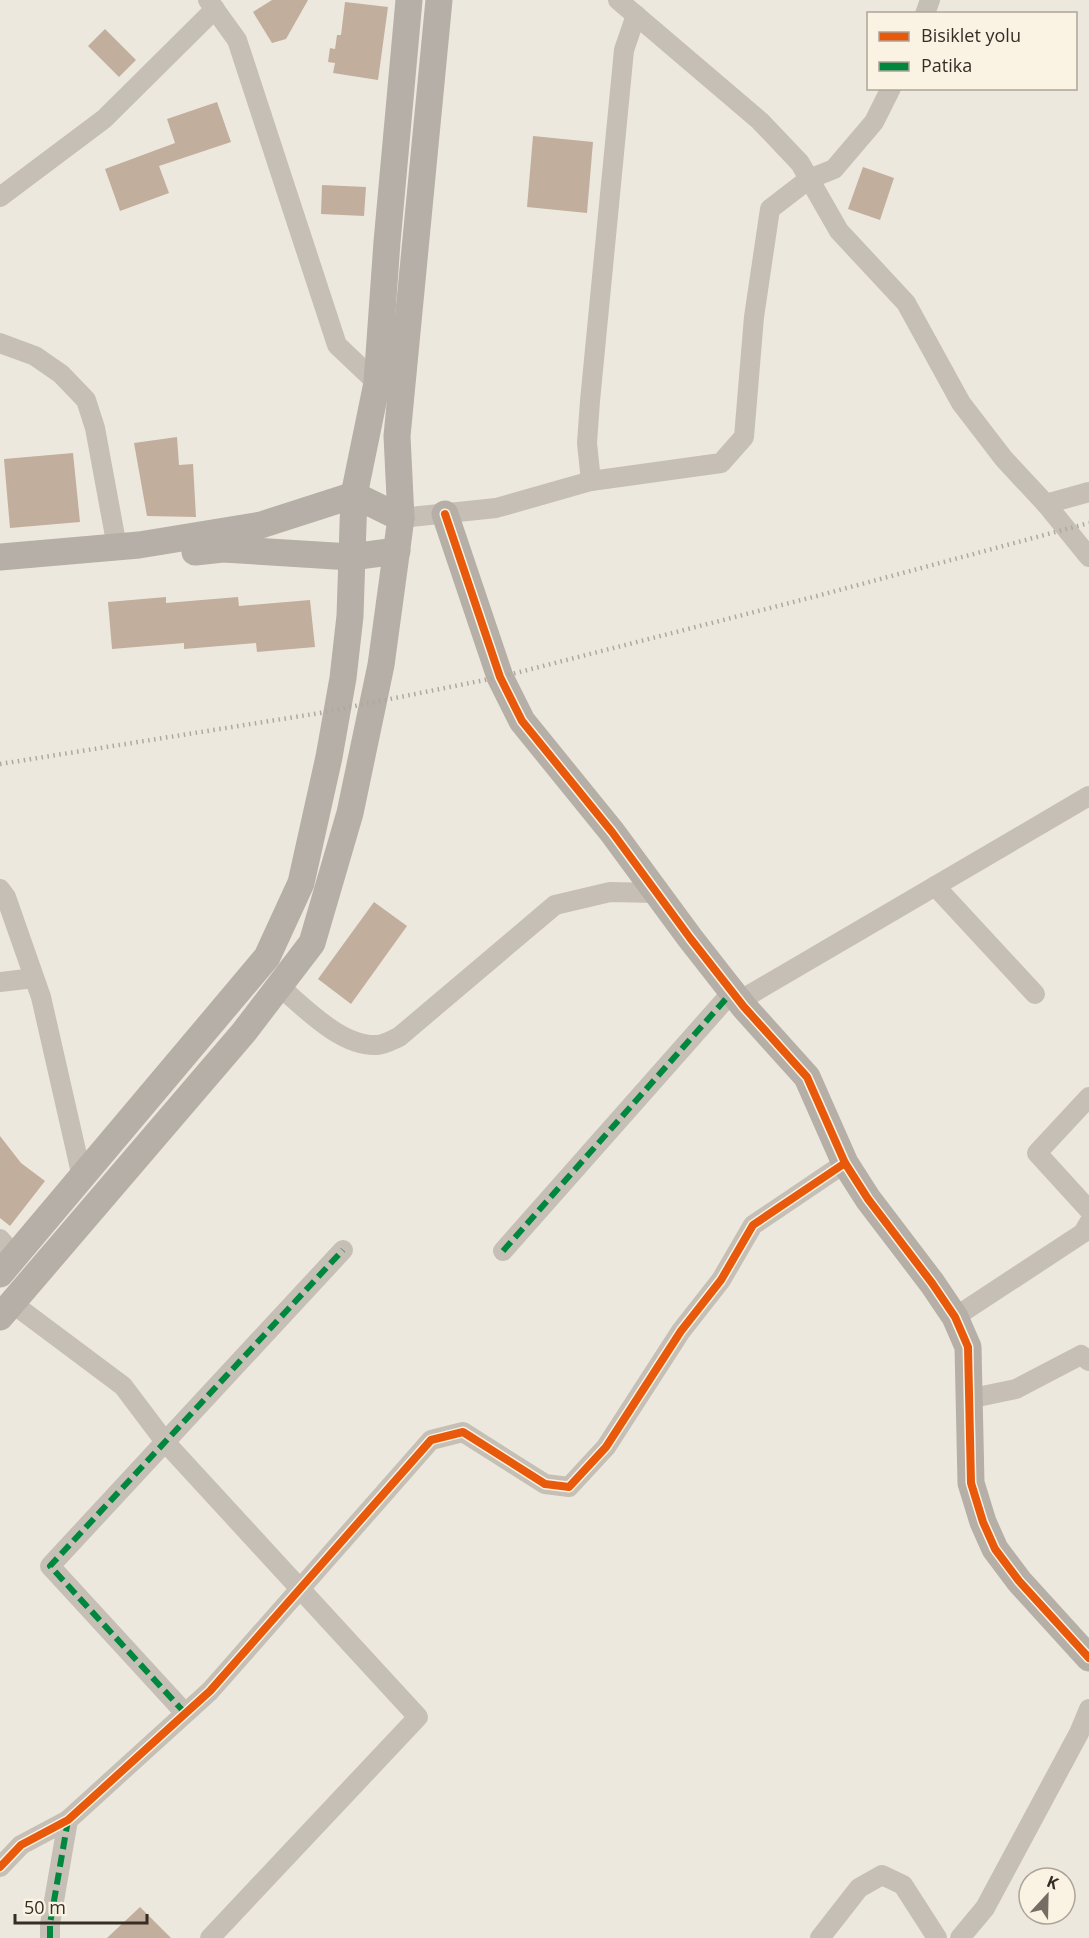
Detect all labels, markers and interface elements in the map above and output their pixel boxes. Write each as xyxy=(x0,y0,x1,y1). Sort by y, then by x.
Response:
legend xyxy=(867,12,1077,90)
text: Bisiklet yolu xyxy=(921,23,1021,47)
text: Patika xyxy=(921,53,972,77)
north arrow xyxy=(1017,1866,1077,1926)
text: K xyxy=(1044,1870,1062,1894)
scale bar xyxy=(15,1887,147,1925)
text: 50 m xyxy=(24,1895,66,1919)

